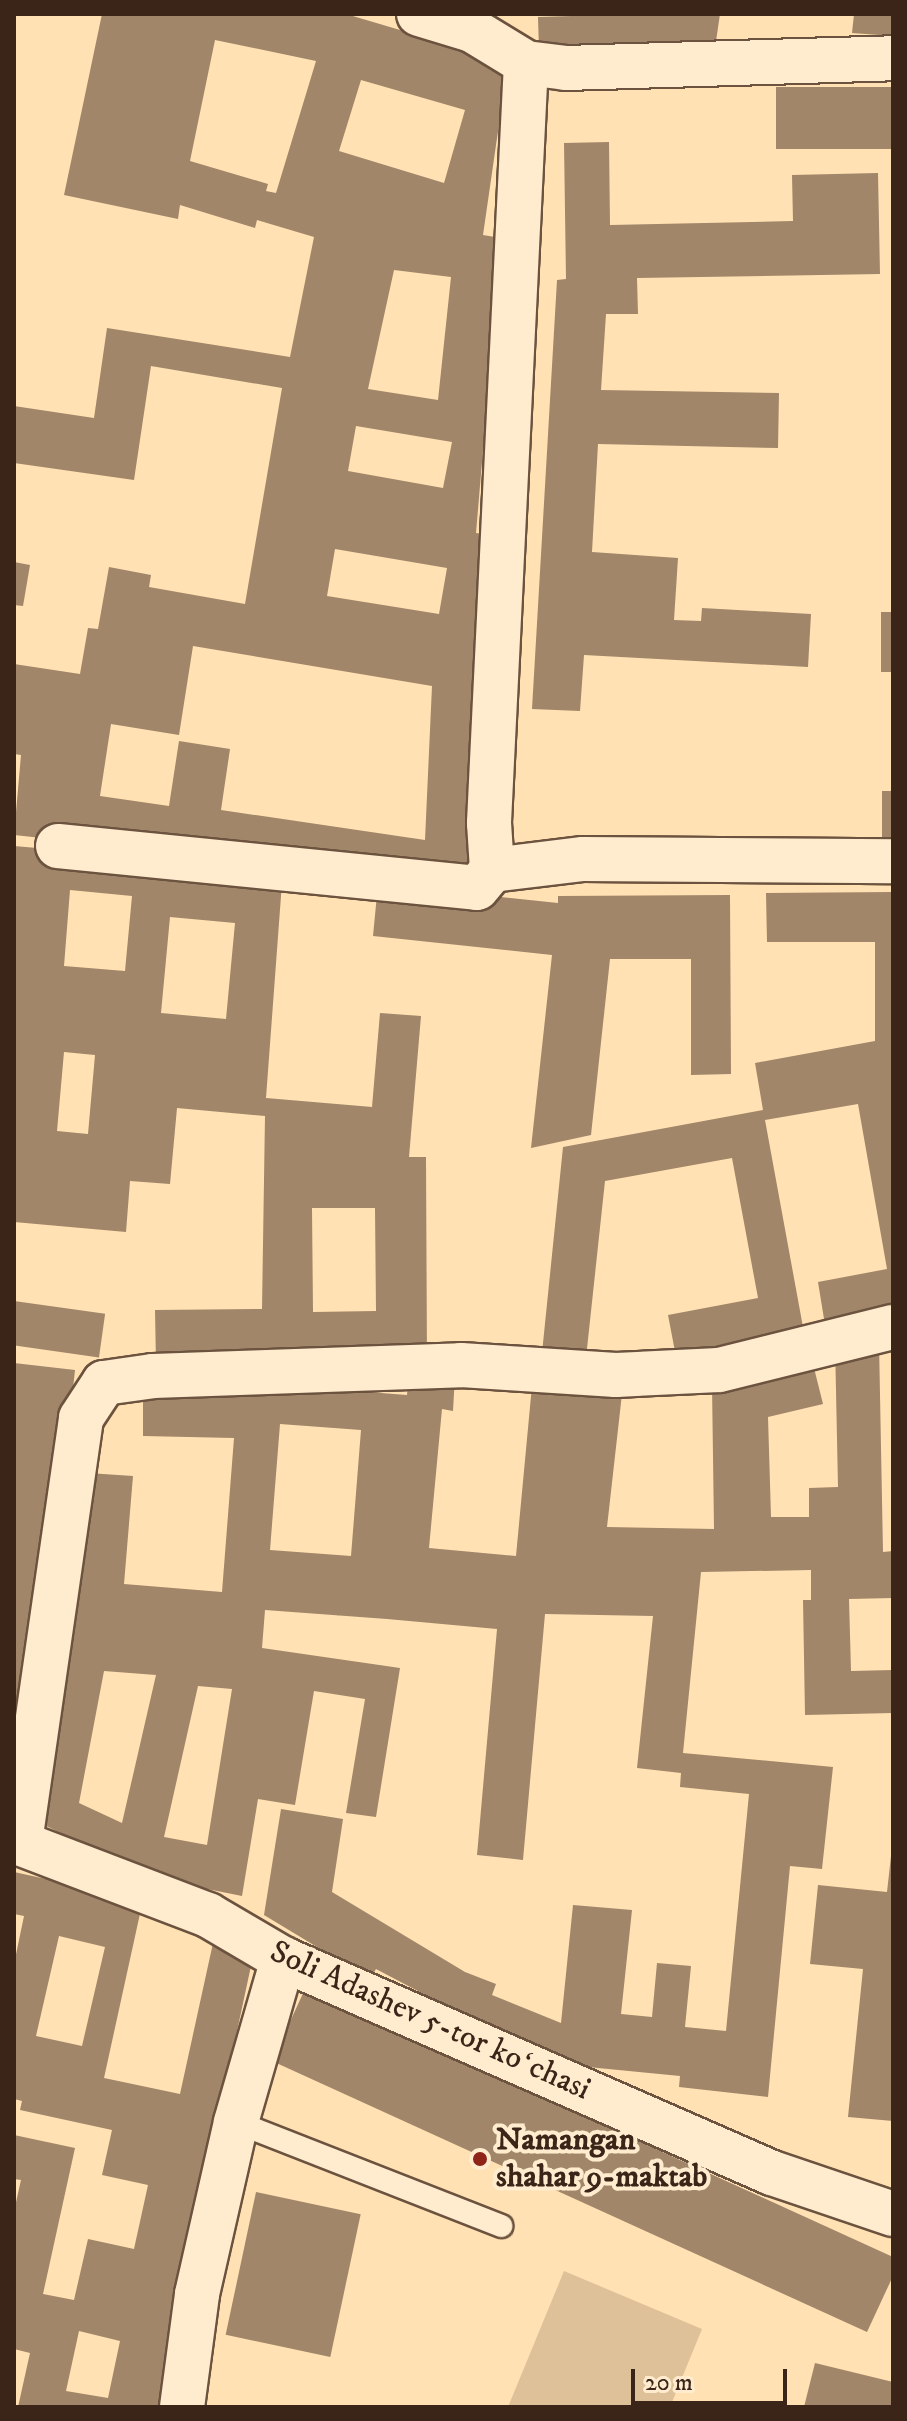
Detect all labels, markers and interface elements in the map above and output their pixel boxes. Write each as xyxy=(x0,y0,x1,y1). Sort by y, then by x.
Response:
street label: Soli Adashev 5-tor koʻchasi xyxy=(264,1933,596,2109)
place label: Namangan shahar 9-maktab xyxy=(496,2122,707,2197)
marker: Namangan shahar 9-maktab xyxy=(471,2150,489,2168)
scale bar xyxy=(635,2353,791,2403)
text: 20 m xyxy=(645,2368,693,2398)

